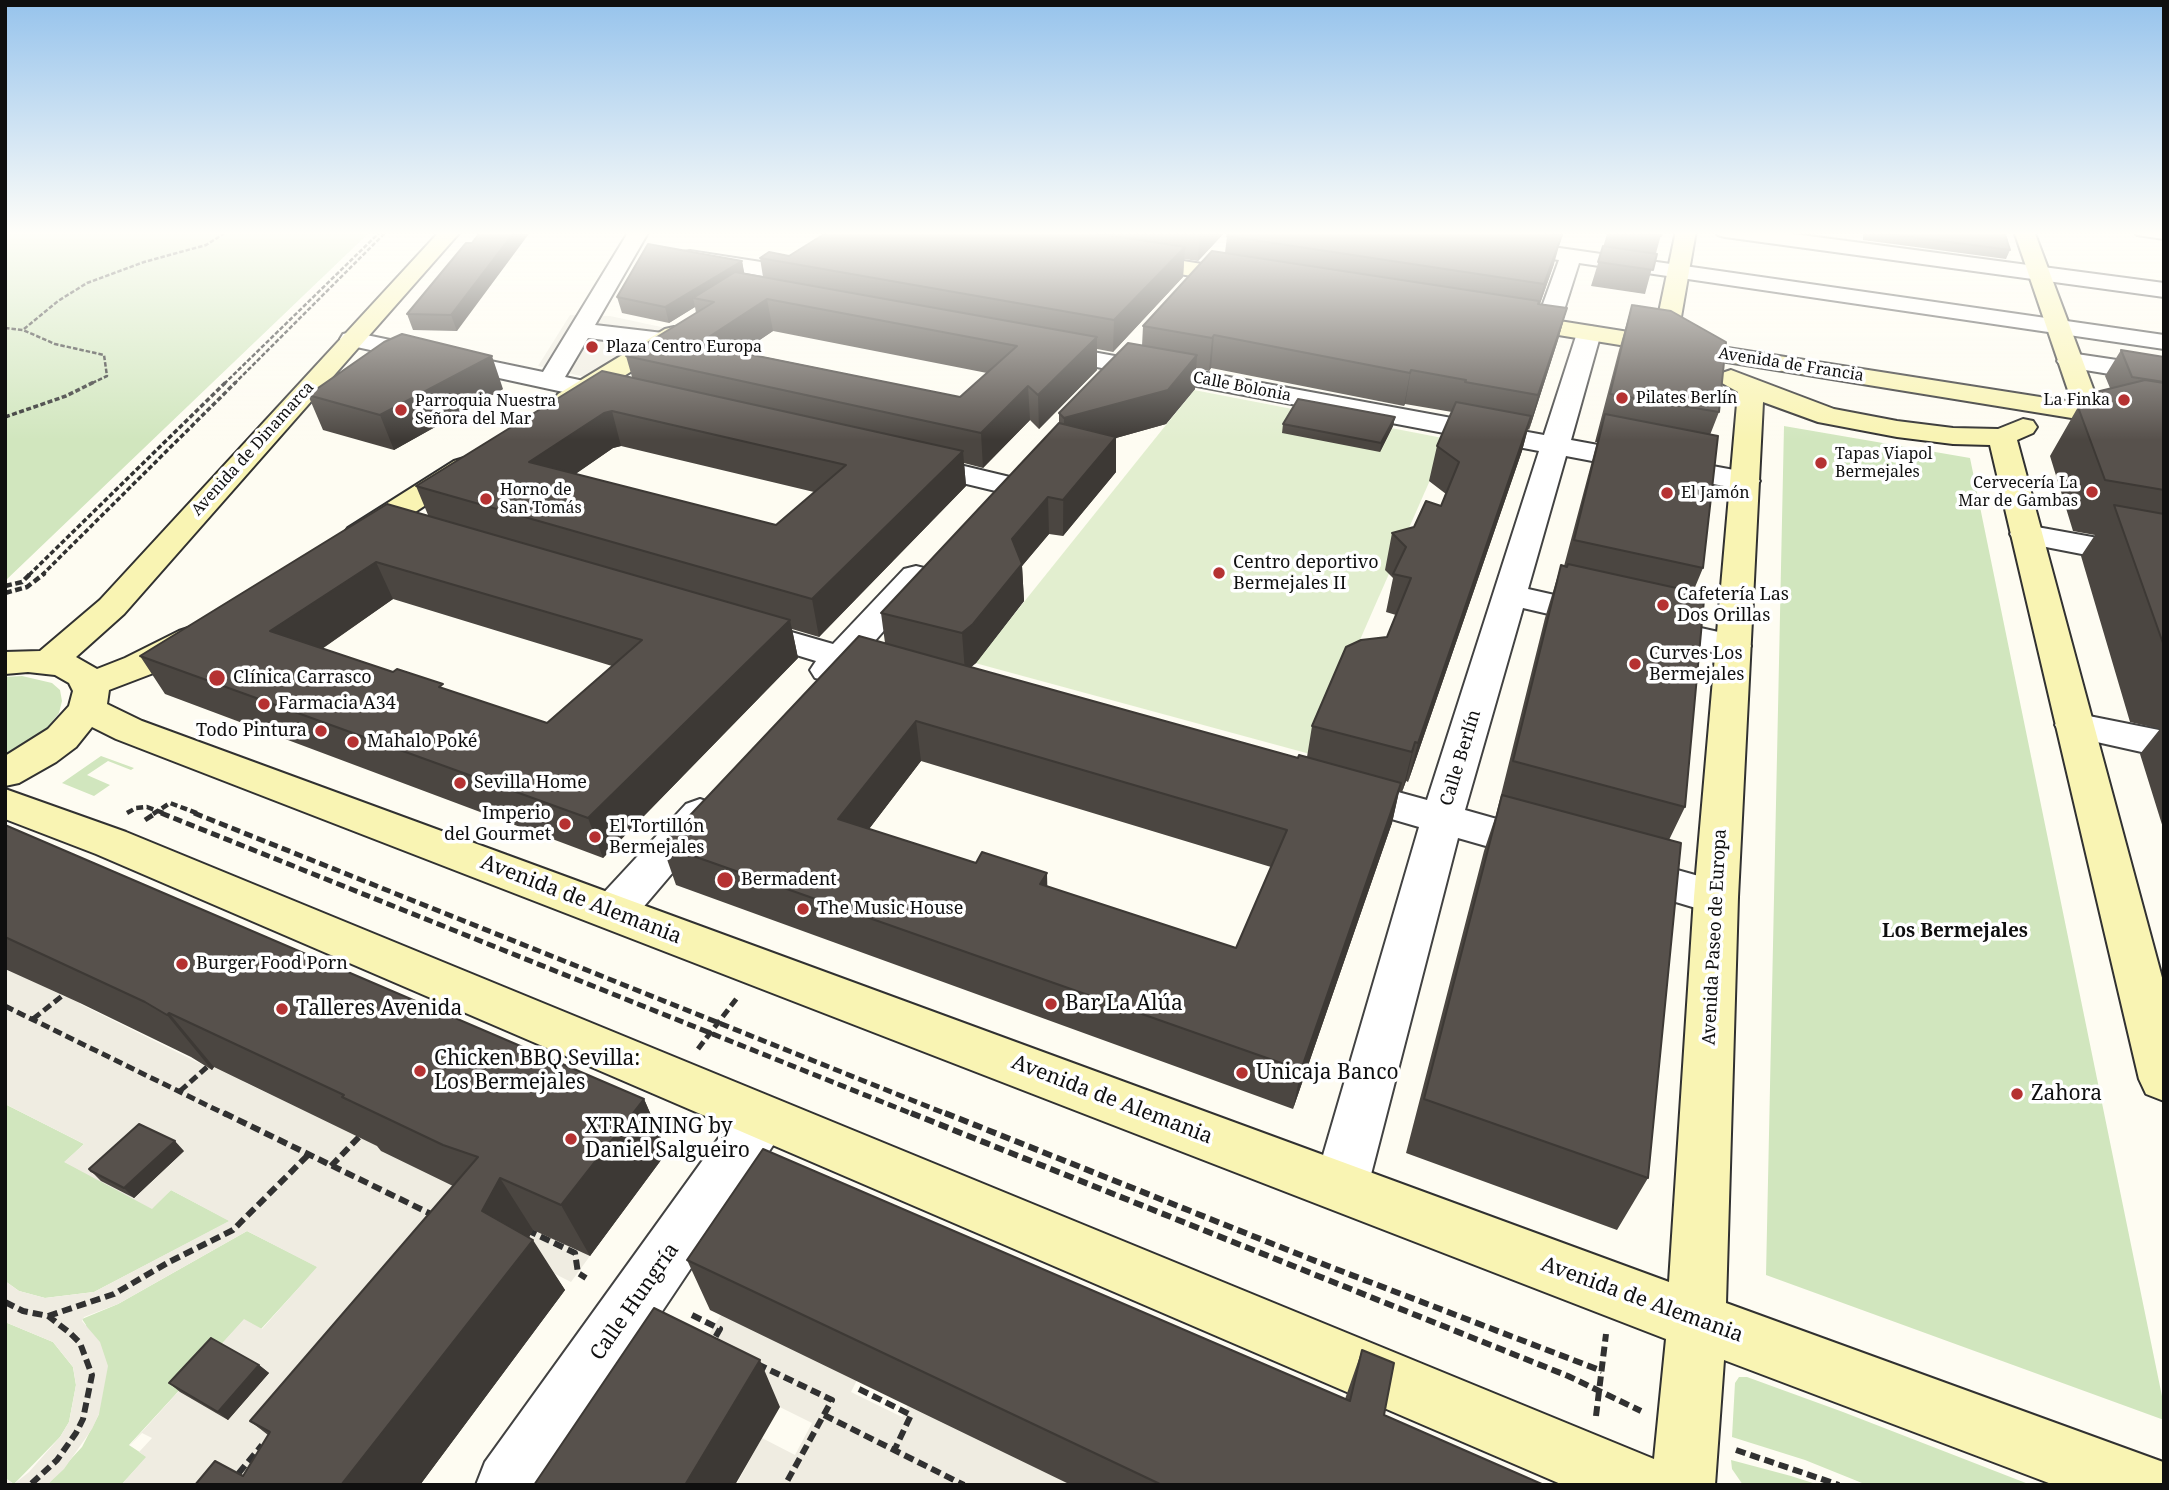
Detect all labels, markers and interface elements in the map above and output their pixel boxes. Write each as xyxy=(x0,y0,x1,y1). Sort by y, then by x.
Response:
place label: Plaza Centro Europa xyxy=(606,337,762,357)
marker: Plaza Centro Europa xyxy=(584,339,600,355)
street label: Avenida de Francia xyxy=(1717,344,1865,386)
street label: Calle Bolonia xyxy=(1191,368,1293,406)
street label: Avenida de Dinamarca xyxy=(188,378,318,520)
place label: Pilates Berlín xyxy=(1636,388,1737,408)
marker: Pilates Berlín xyxy=(1614,390,1630,406)
place label: La Finka xyxy=(2044,390,2110,410)
place label: Parroquia Nuestra Señora del Mar xyxy=(415,391,556,429)
marker: La Finka xyxy=(2116,392,2132,408)
marker: Parroquia Nuestra Señora del Mar xyxy=(393,402,409,418)
place label: Tapas Viapol Bermejales xyxy=(1835,444,1932,482)
marker: Tapas Viapol Bermejales xyxy=(1813,455,1829,471)
place label: Cervecería La Mar de Gambas xyxy=(1958,473,2078,511)
place label: Horno de San Tomás xyxy=(500,480,582,518)
place label: El Jamón xyxy=(1681,483,1749,503)
marker: Cervecería La Mar de Gambas xyxy=(2084,484,2100,500)
marker: El Jamón xyxy=(1659,485,1675,501)
marker: Horno de San Tomás xyxy=(478,491,494,507)
place label: Centro deportivo Bermejales II xyxy=(1233,552,1379,594)
marker: Centro deportivo Bermejales II xyxy=(1211,565,1227,581)
place label: Cafetería Las Dos Orillas xyxy=(1677,584,1789,626)
marker: Cafetería Las Dos Orillas xyxy=(1655,597,1671,613)
place label: Curves Los Bermejales xyxy=(1649,643,1744,686)
marker: Curves Los Bermejales xyxy=(1627,656,1643,672)
place label: Clínica Carrasco xyxy=(233,667,372,689)
marker: Clínica Carrasco xyxy=(207,668,227,688)
place label: Farmacia A34 xyxy=(278,693,396,715)
marker: Farmacia A34 xyxy=(256,696,272,712)
street label: Calle Berlín xyxy=(1436,707,1486,809)
place label: Todo Pintura xyxy=(196,720,307,742)
marker: Todo Pintura xyxy=(313,723,329,739)
place label: Mahalo Poké xyxy=(367,731,477,753)
marker: Mahalo Poké xyxy=(345,734,361,750)
place label: Sevilla Home xyxy=(474,772,587,794)
marker: Sevilla Home xyxy=(452,775,468,791)
place label: Imperio del Gourmet xyxy=(444,803,551,846)
marker: Imperio del Gourmet xyxy=(557,816,573,832)
place label: El Tortillón Bermejales xyxy=(609,816,705,858)
street label: Avenida Paseo de Europa xyxy=(1699,828,1731,1046)
marker: El Tortillón Bermejales xyxy=(587,829,603,845)
street label: Avenida de Alemania xyxy=(477,850,685,950)
place label: Bermadent xyxy=(741,869,837,891)
marker: Bermadent xyxy=(715,870,735,890)
place label: The Music House xyxy=(817,898,963,920)
marker: The Music House xyxy=(795,901,811,917)
district label: Los Bermejales xyxy=(1882,921,2028,943)
place label: Burger Food Porn xyxy=(196,953,348,975)
marker: Burger Food Porn xyxy=(174,956,190,972)
place label: Bar La Alúa xyxy=(1065,991,1183,1017)
place label: Talleres Avenida xyxy=(296,996,462,1022)
marker: Bar La Alúa xyxy=(1043,996,1059,1012)
marker: Talleres Avenida xyxy=(274,1001,290,1017)
place label: Chicken BBQ Sevilla: Los Bermejales xyxy=(434,1046,640,1096)
street label: Avenida de Alemania xyxy=(1008,1050,1216,1150)
place label: Unicaja Banco xyxy=(1256,1060,1399,1086)
marker: Chicken BBQ Sevilla: Los Bermejales xyxy=(412,1063,428,1079)
marker: Unicaja Banco xyxy=(1234,1065,1250,1081)
place label: Zahora xyxy=(2031,1081,2102,1107)
marker: Zahora xyxy=(2009,1086,2025,1102)
place label: XTRAINING by Daniel Salgueiro xyxy=(585,1114,750,1164)
marker: XTRAINING by Daniel Salgueiro xyxy=(563,1131,579,1147)
street label: Calle Hungría xyxy=(585,1238,685,1366)
street label: Avenida de Alemania xyxy=(1537,1252,1747,1348)

